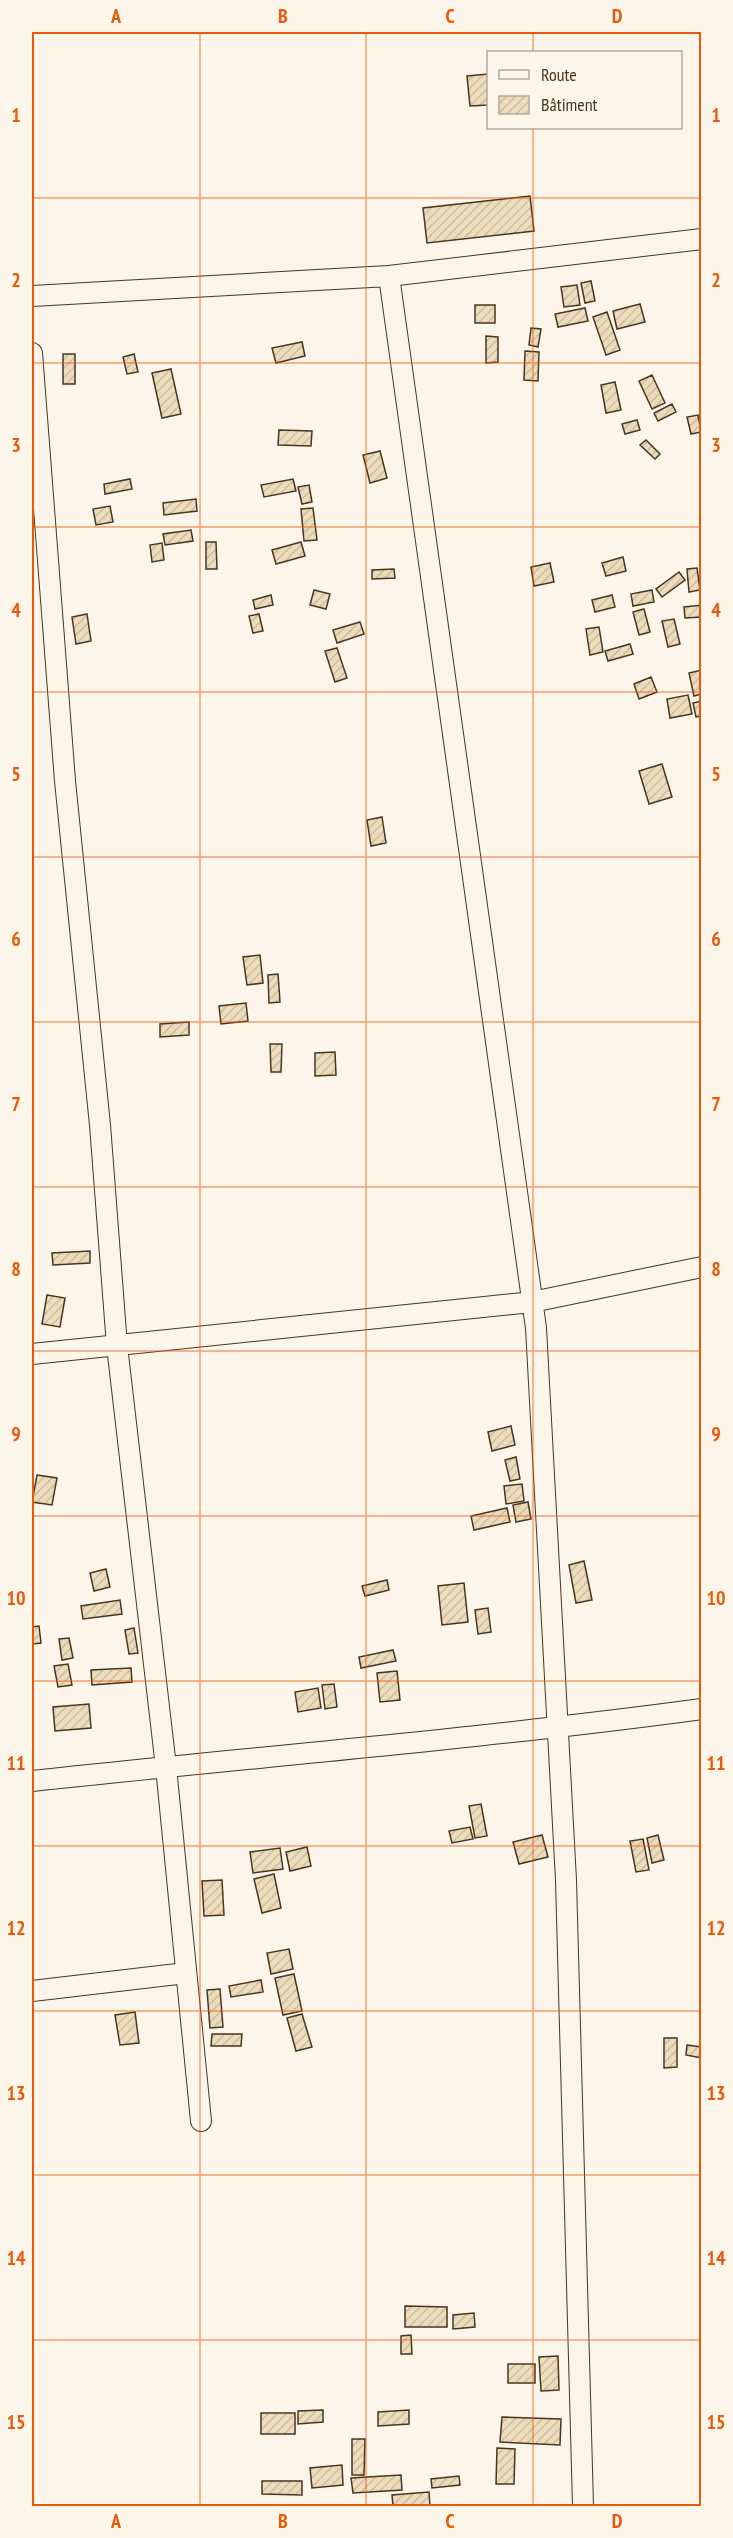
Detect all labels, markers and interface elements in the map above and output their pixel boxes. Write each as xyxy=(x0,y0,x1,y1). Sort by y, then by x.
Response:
text: A xyxy=(110,3,122,29)
text: B xyxy=(278,3,288,29)
text: C xyxy=(445,3,455,29)
text: D xyxy=(612,3,623,29)
legend xyxy=(487,51,682,129)
text: Route xyxy=(541,63,577,86)
text: Bâtiment xyxy=(541,93,598,116)
text: 1 xyxy=(11,102,21,128)
text: 1 xyxy=(711,102,721,128)
text: 2 xyxy=(11,267,21,293)
text: 2 xyxy=(711,267,721,293)
text: 3 xyxy=(11,432,21,458)
text: 3 xyxy=(711,432,721,458)
text: 4 xyxy=(11,597,21,623)
text: 4 xyxy=(711,597,721,623)
text: 5 xyxy=(11,761,21,787)
text: 5 xyxy=(711,761,721,787)
text: 6 xyxy=(11,926,21,952)
text: 6 xyxy=(711,926,721,952)
text: 7 xyxy=(11,1091,21,1117)
text: 7 xyxy=(711,1091,721,1117)
text: 8 xyxy=(11,1256,21,1282)
text: 8 xyxy=(711,1256,721,1282)
text: 9 xyxy=(11,1421,21,1447)
text: 9 xyxy=(711,1421,721,1447)
text: 10 xyxy=(6,1585,26,1611)
text: 10 xyxy=(706,1585,726,1611)
text: 11 xyxy=(6,1750,26,1776)
text: 11 xyxy=(706,1750,726,1776)
text: 12 xyxy=(6,1915,26,1941)
text: 12 xyxy=(706,1915,726,1941)
text: 13 xyxy=(6,2080,26,2106)
text: 13 xyxy=(706,2080,726,2106)
text: 14 xyxy=(6,2245,26,2271)
text: 14 xyxy=(706,2245,726,2271)
text: 15 xyxy=(6,2409,26,2435)
text: 15 xyxy=(706,2409,726,2435)
text: A xyxy=(110,2508,122,2534)
text: B xyxy=(278,2508,288,2534)
text: C xyxy=(445,2508,455,2534)
text: D xyxy=(612,2508,623,2534)

